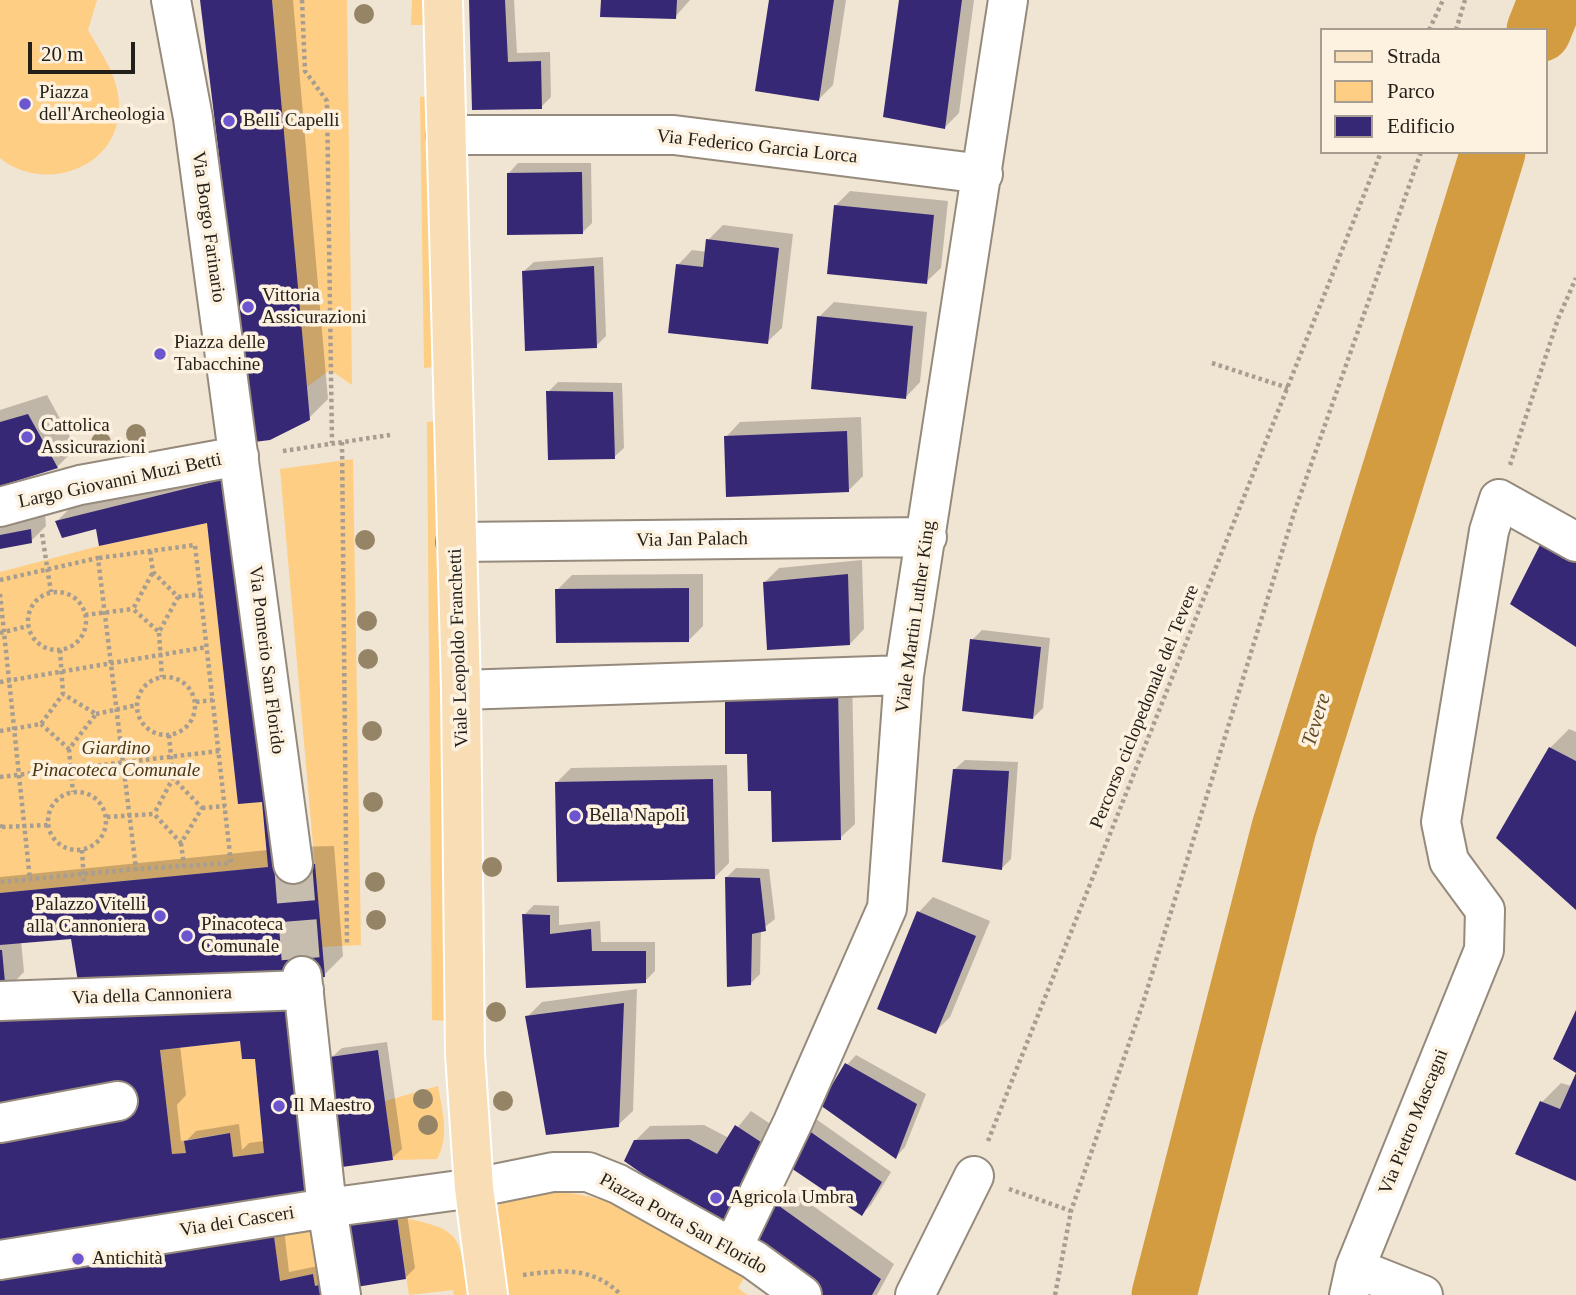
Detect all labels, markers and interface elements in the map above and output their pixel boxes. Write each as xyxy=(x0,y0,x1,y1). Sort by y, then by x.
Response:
scale bar xyxy=(32,28,138,72)
legend xyxy=(1320,28,1548,154)
text: 20 m xyxy=(41,42,84,66)
text: Strada xyxy=(1387,44,1441,68)
text: Parco xyxy=(1387,79,1435,103)
place label: Piazza dell'Archeologia xyxy=(39,82,165,126)
marker: Piazza dell'Archeologia xyxy=(17,96,33,112)
place label: Belli Capelli xyxy=(243,110,340,132)
marker: Belli Capelli xyxy=(221,113,237,129)
text: Edificio xyxy=(1387,114,1455,138)
street label: Via Federico Garcia Lorca xyxy=(655,125,859,169)
street label: Via Borgo Farinario xyxy=(186,150,230,304)
place label: Vittoria Assicurazioni xyxy=(262,285,366,329)
marker: Vittoria Assicurazioni xyxy=(240,299,256,315)
place label: Piazza delle Tabacchine xyxy=(174,332,265,376)
marker: Piazza delle Tabacchine xyxy=(152,346,168,362)
place label: Cattolica Assicurazioni xyxy=(41,415,145,459)
marker: Cattolica Assicurazioni xyxy=(19,429,35,445)
street label: Largo Giovanni Muzi Betti xyxy=(16,448,224,514)
street label: Viale Martin Luther King xyxy=(891,519,941,715)
street label: Via Jan Palach xyxy=(636,528,748,552)
street label: Viale Leopoldo Franchetti xyxy=(444,548,474,748)
street label: Via Pomerio San Florido xyxy=(243,565,289,755)
street label: Percorso ciclopedonale del Tevere xyxy=(1086,582,1204,832)
water label: Tevere xyxy=(1297,690,1337,750)
park label: Giardino Pinacoteca Comunale xyxy=(32,738,200,782)
place label: Bella Napoli xyxy=(589,805,686,827)
marker: Bella Napoli xyxy=(567,808,583,824)
place label: Palazzo Vitelli alla Cannoniera xyxy=(26,894,146,938)
marker: Palazzo Vitelli alla Cannoniera xyxy=(152,908,168,924)
place label: Pinacoteca Comunale xyxy=(201,914,283,958)
marker: Pinacoteca Comunale xyxy=(179,928,195,944)
street label: Via della Cannoniera xyxy=(72,982,232,1010)
street label: Via Pietro Mascagni xyxy=(1374,1046,1454,1198)
place label: Il Maestro xyxy=(293,1095,372,1117)
marker: Il Maestro xyxy=(271,1098,287,1114)
street label: Piazza Porta San Florido xyxy=(595,1168,771,1280)
place label: Agricola Umbra xyxy=(730,1187,854,1209)
marker: Agricola Umbra xyxy=(708,1190,724,1206)
street label: Via dei Casceri xyxy=(178,1202,296,1242)
place label: Antichità xyxy=(92,1248,163,1270)
marker: Antichità xyxy=(70,1251,86,1267)

